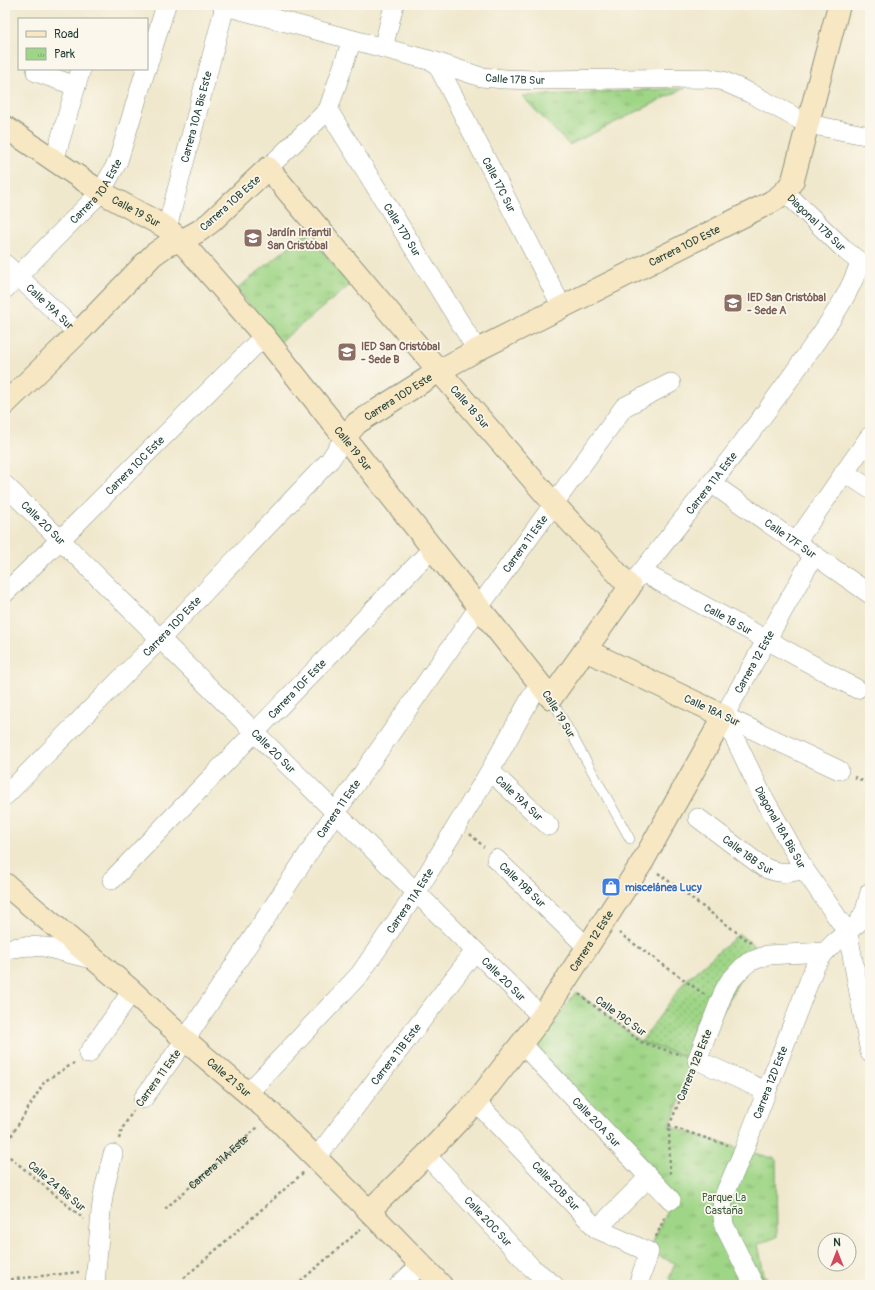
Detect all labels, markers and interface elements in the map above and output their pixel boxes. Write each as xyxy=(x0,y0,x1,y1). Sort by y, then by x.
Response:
legend xyxy=(18,18,148,70)
text: Road xyxy=(54,27,79,42)
text: Park xyxy=(54,47,75,62)
street label: Carrera 10A Bis Este xyxy=(178,69,215,164)
street label: Calle 17B Sur xyxy=(485,71,545,87)
street label: Calle 17C Sur xyxy=(479,155,518,215)
street label: Carrera 10A Este xyxy=(67,156,125,227)
street label: Carrera 10B Este xyxy=(197,172,264,234)
street label: Diagonal 17B Sur xyxy=(784,192,848,254)
street label: Calle 19 Sur xyxy=(109,193,162,230)
street label: Calle 17D Sur xyxy=(381,201,423,259)
street label: Carrera 10D Este xyxy=(647,222,723,269)
place label: Jardín Infantil San Cristóbal xyxy=(267,226,332,252)
school or university icon: Jardín Infantil San Cristóbal xyxy=(242,227,264,249)
street label: Calle 19A Sur xyxy=(23,281,76,332)
place label: IED San Cristóbal - Sede A xyxy=(747,291,826,317)
school or university icon: IED San Cristóbal - Sede A xyxy=(722,292,744,314)
place label: IED San Cristóbal - Sede B xyxy=(361,340,440,366)
school or university icon: IED San Cristóbal - Sede B xyxy=(336,341,358,363)
street label: Carrera 10D Este xyxy=(362,371,435,424)
street label: Calle 18 Sur xyxy=(447,383,492,432)
street label: Calle 19 Sur xyxy=(331,424,375,474)
street label: Carrera 10C Este xyxy=(103,433,168,498)
street label: Carrera 11A Este xyxy=(683,449,740,517)
street label: Calle 20 Sur xyxy=(18,499,68,548)
street label: Carrera 11 Este xyxy=(500,512,551,575)
street label: Calle 17F Sur xyxy=(762,516,819,561)
street label: Carrera 10D Este xyxy=(140,594,204,659)
street label: Calle 18 Sur xyxy=(701,601,754,638)
street label: Carrera 12 Este xyxy=(732,628,778,696)
street label: Carrera 10F Este xyxy=(266,656,329,722)
street label: Calle 19 Sur xyxy=(539,688,578,740)
street label: Calle 18A Sur xyxy=(682,692,742,729)
street label: Calle 20 Sur xyxy=(248,727,298,776)
street label: Calle 19A Sur xyxy=(492,773,545,824)
street label: Carrera 11 Este xyxy=(314,777,364,841)
street label: Diagonal 18A Bis Sur xyxy=(752,784,809,871)
street label: Calle 18B Sur xyxy=(720,833,775,877)
street label: Calle 19B Sur xyxy=(496,860,548,910)
street label: Carrera 11A Este xyxy=(384,866,437,936)
shop icon: miscelánea Lucy xyxy=(600,876,622,898)
place label: miscelánea Lucy xyxy=(625,881,702,894)
street label: Carrera 12 Este xyxy=(567,908,616,974)
street label: Calle 20 Sur xyxy=(479,955,528,1004)
street label: Calle 19C Sur xyxy=(593,994,649,1039)
street label: Carrera 11B Este xyxy=(368,1021,424,1088)
street label: Carrera 12B Este xyxy=(674,1027,715,1103)
street label: Carrera 12D Este xyxy=(751,1044,791,1121)
street label: Carrera 11 Este xyxy=(133,1047,184,1110)
street label: Calle 21 Sur xyxy=(204,1055,253,1100)
street label: Calle 20A Sur xyxy=(569,1095,623,1150)
street label: Carrera 11A Este xyxy=(186,1132,251,1192)
street label: Calle 24 Bis Sur xyxy=(25,1159,88,1214)
street label: Calle 20B Sur xyxy=(529,1159,582,1214)
park label: Parque La Castaña xyxy=(702,1191,746,1217)
street label: Calle 20C Sur xyxy=(461,1194,514,1249)
north arrow xyxy=(817,1232,857,1272)
text: N xyxy=(833,1236,841,1249)

